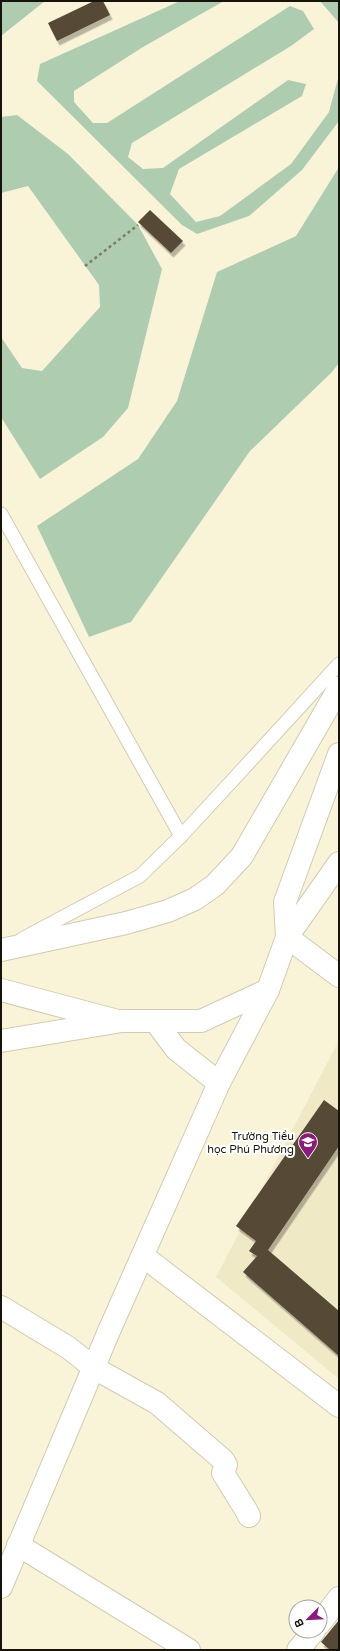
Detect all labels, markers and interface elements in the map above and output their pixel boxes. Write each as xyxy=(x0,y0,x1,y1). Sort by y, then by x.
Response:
place label: Trường Tiểu học Phú Phương xyxy=(207,1130,294,1156)
school or university icon: Trường Tiểu học Phú Phương xyxy=(297,1131,319,1159)
north arrow xyxy=(288,1599,328,1639)
text: B xyxy=(292,1616,307,1629)

